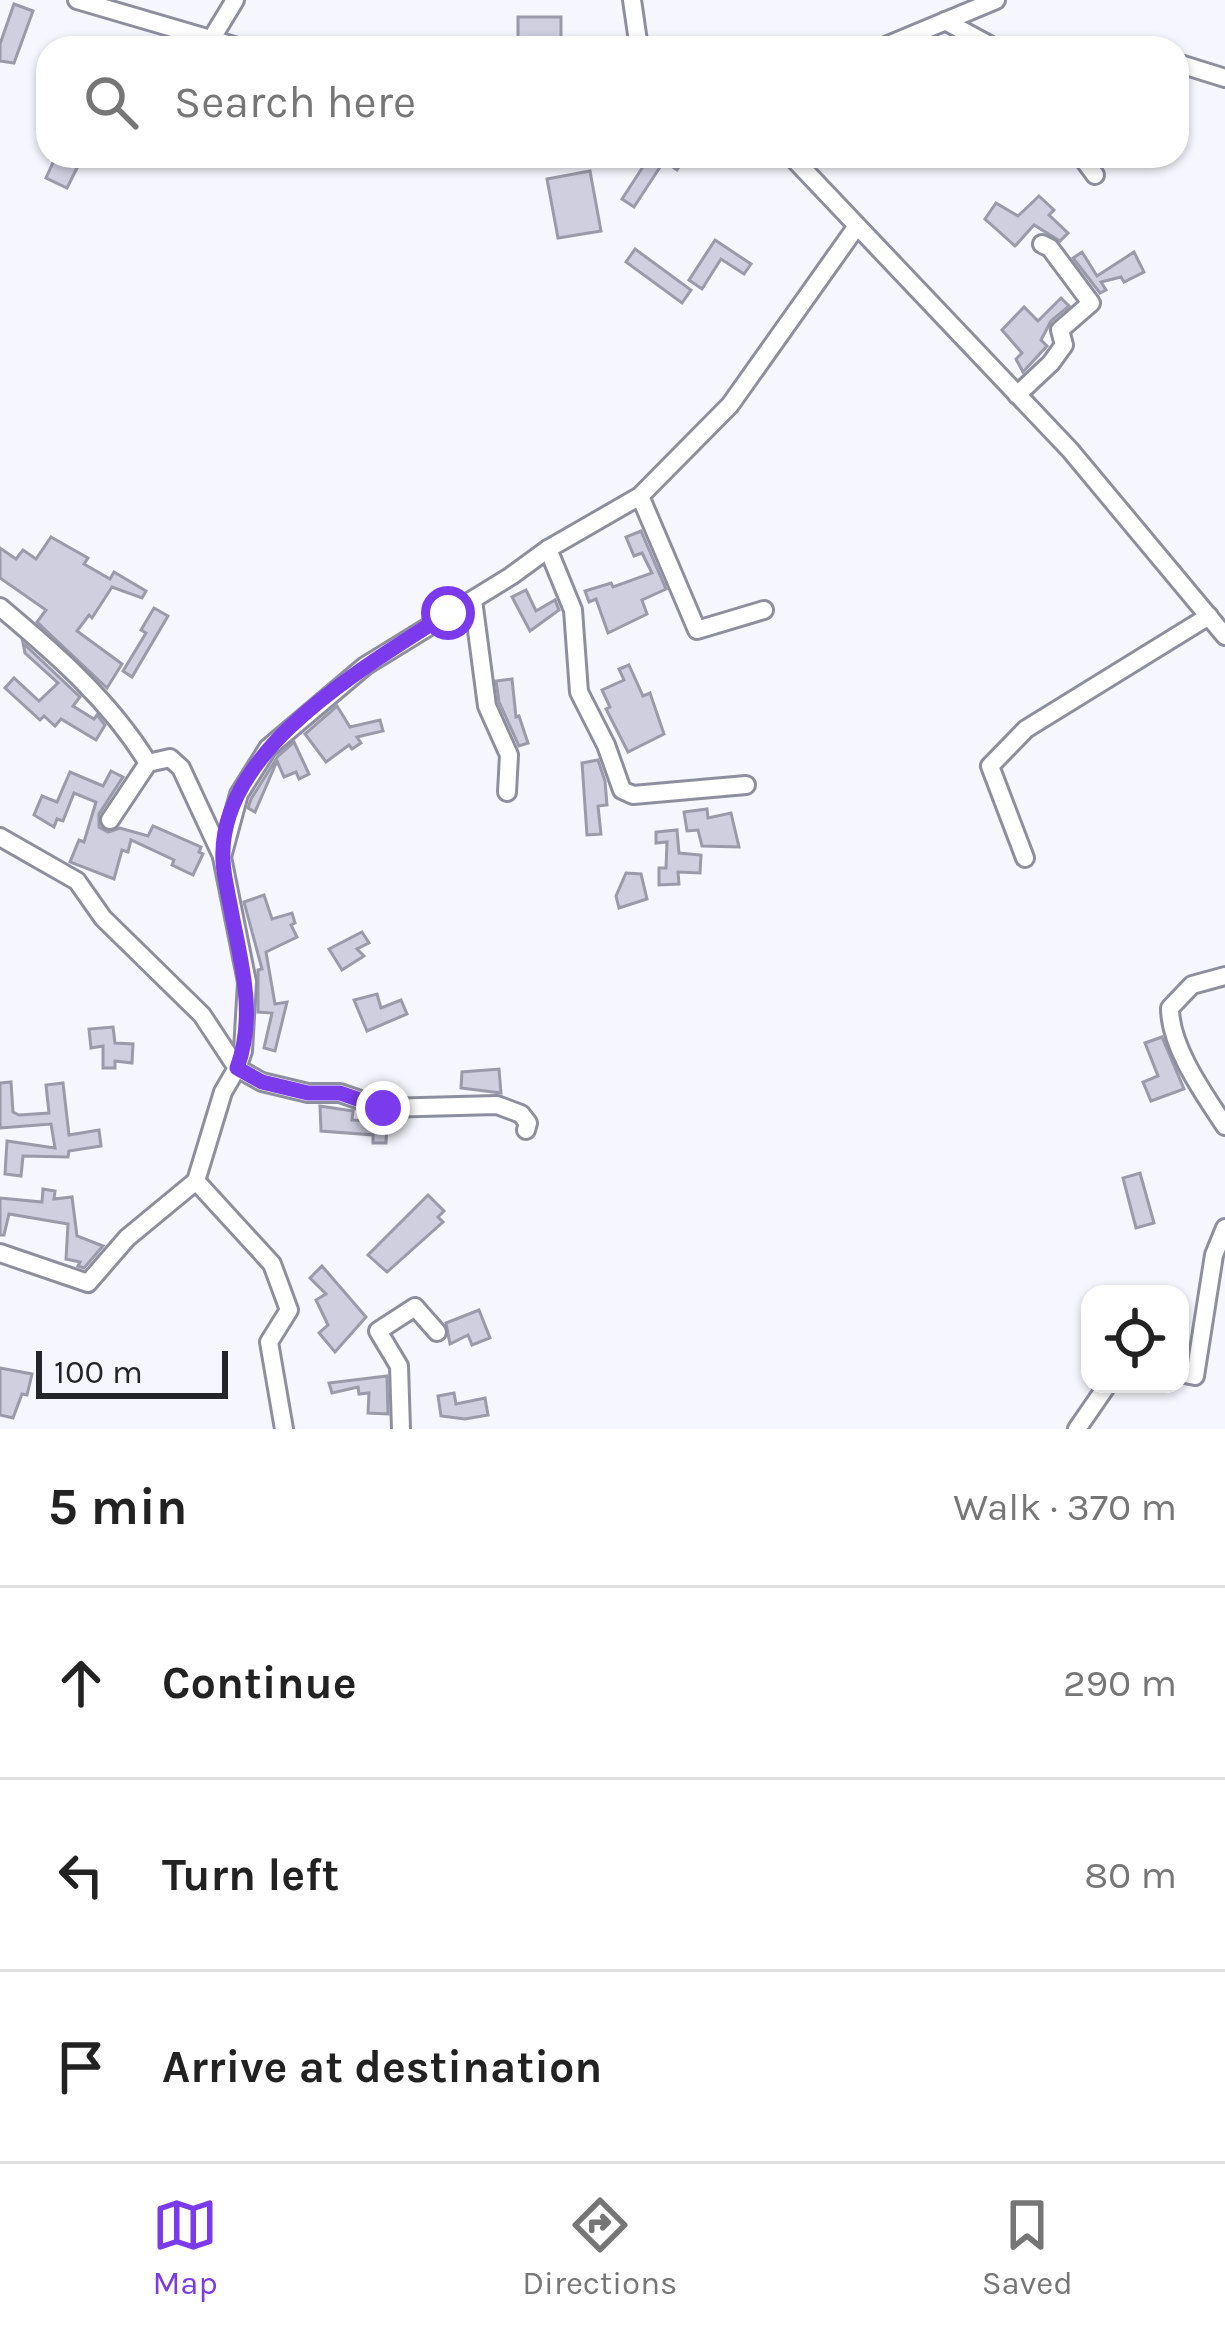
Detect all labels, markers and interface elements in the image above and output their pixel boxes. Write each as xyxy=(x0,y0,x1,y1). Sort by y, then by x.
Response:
search box xyxy=(36,36,1189,168)
icon: search xyxy=(78,69,144,135)
text: Search here xyxy=(174,76,416,128)
route start xyxy=(421,586,475,640)
route end xyxy=(356,1081,410,1135)
map controls xyxy=(1081,1285,1189,1393)
button: locate xyxy=(1081,1285,1189,1393)
scale bar xyxy=(36,1345,228,1398)
text: 100 m xyxy=(54,1353,143,1391)
text: 5 min xyxy=(48,1477,188,1537)
text: Walk · 370 m xyxy=(953,1484,1177,1530)
icon: ahead xyxy=(48,1650,114,1716)
text: Continue xyxy=(162,1657,357,1709)
text: 290 m xyxy=(1063,1660,1177,1706)
icon: left xyxy=(48,1842,114,1908)
text: Turn left xyxy=(162,1849,339,1901)
text: 80 m xyxy=(1084,1852,1177,1898)
icon: arrive xyxy=(48,2034,114,2100)
text: Arrive at destination xyxy=(162,2041,602,2093)
tab: Map xyxy=(152,2192,218,2302)
tab: Directions xyxy=(522,2192,677,2302)
tab: Saved xyxy=(982,2192,1073,2302)

